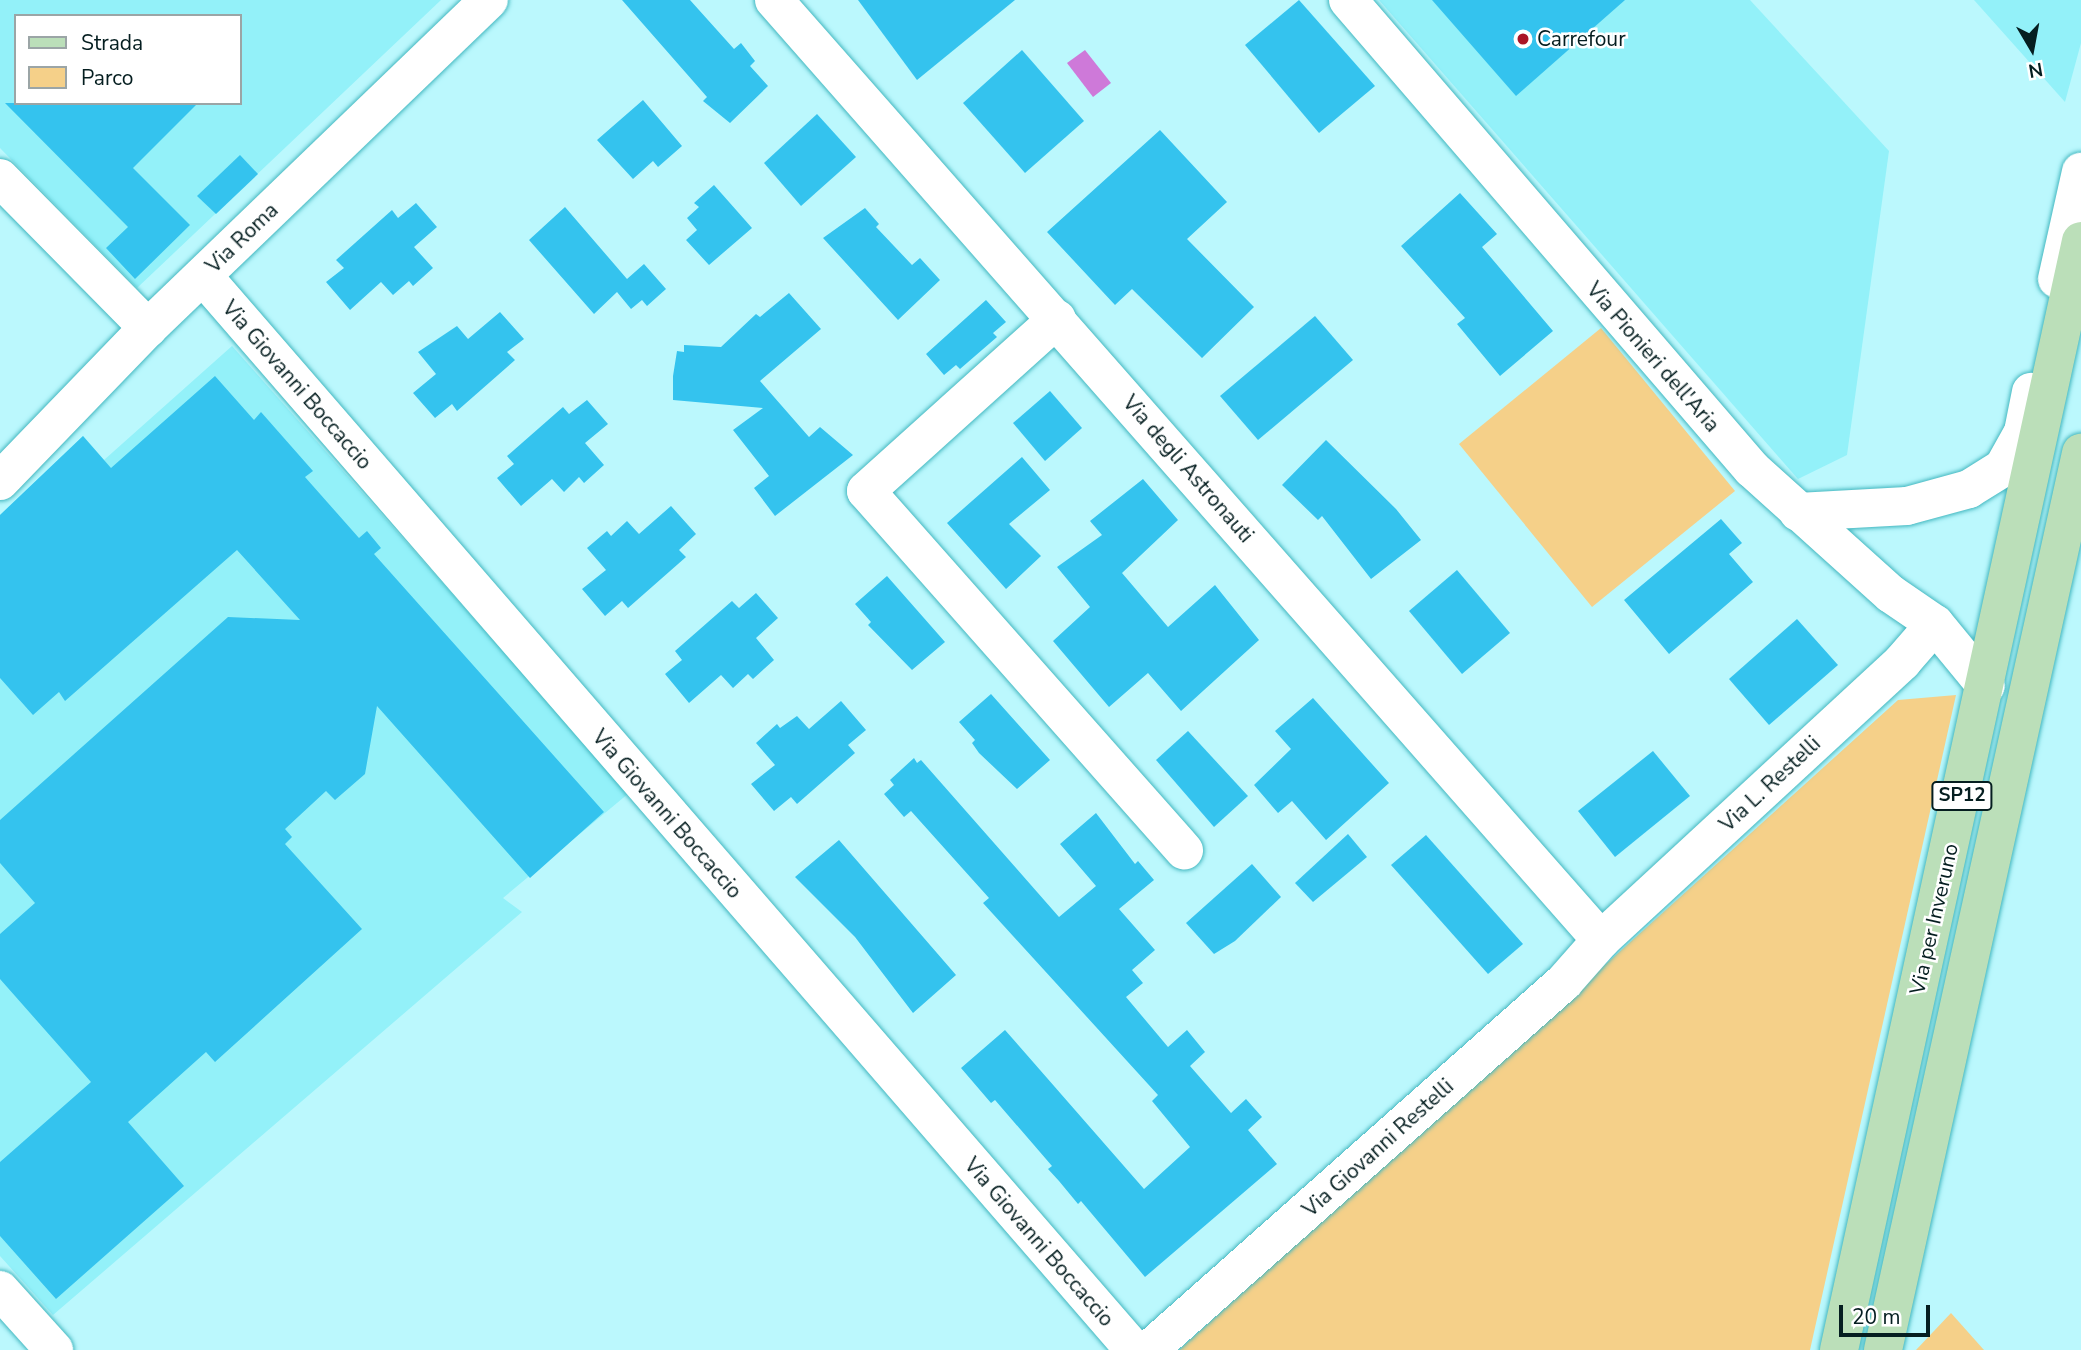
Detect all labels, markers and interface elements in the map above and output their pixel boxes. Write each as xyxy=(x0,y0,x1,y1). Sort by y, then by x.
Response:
legend xyxy=(14,14,242,105)
north arrow xyxy=(1997,14,2067,84)
place label: Carrefour xyxy=(1537,26,1626,52)
text: Strada xyxy=(81,29,143,57)
marker: Carrefour xyxy=(1515,31,1531,47)
text: N xyxy=(2026,56,2045,84)
text: Parco xyxy=(81,64,134,92)
street label: Via Roma xyxy=(201,198,283,278)
street label: Via Pionieri dell'Aria xyxy=(1581,277,1725,437)
street label: Via Giovanni Boccaccio xyxy=(217,295,377,475)
street label: Via degli Astronauti xyxy=(1117,390,1259,548)
street label: Via Giovanni Boccaccio xyxy=(587,724,747,904)
street label: Via L. Restelli xyxy=(1714,731,1826,837)
road number: SP12 xyxy=(1930,780,1994,811)
street label: Via per Inveruno xyxy=(1904,841,1964,997)
street label: Via Giovanni Restelli xyxy=(1297,1074,1459,1222)
street label: Via Giovanni Boccaccio xyxy=(959,1152,1119,1332)
scale bar xyxy=(1843,1290,1934,1334)
text: 20 m xyxy=(1852,1303,1901,1331)

